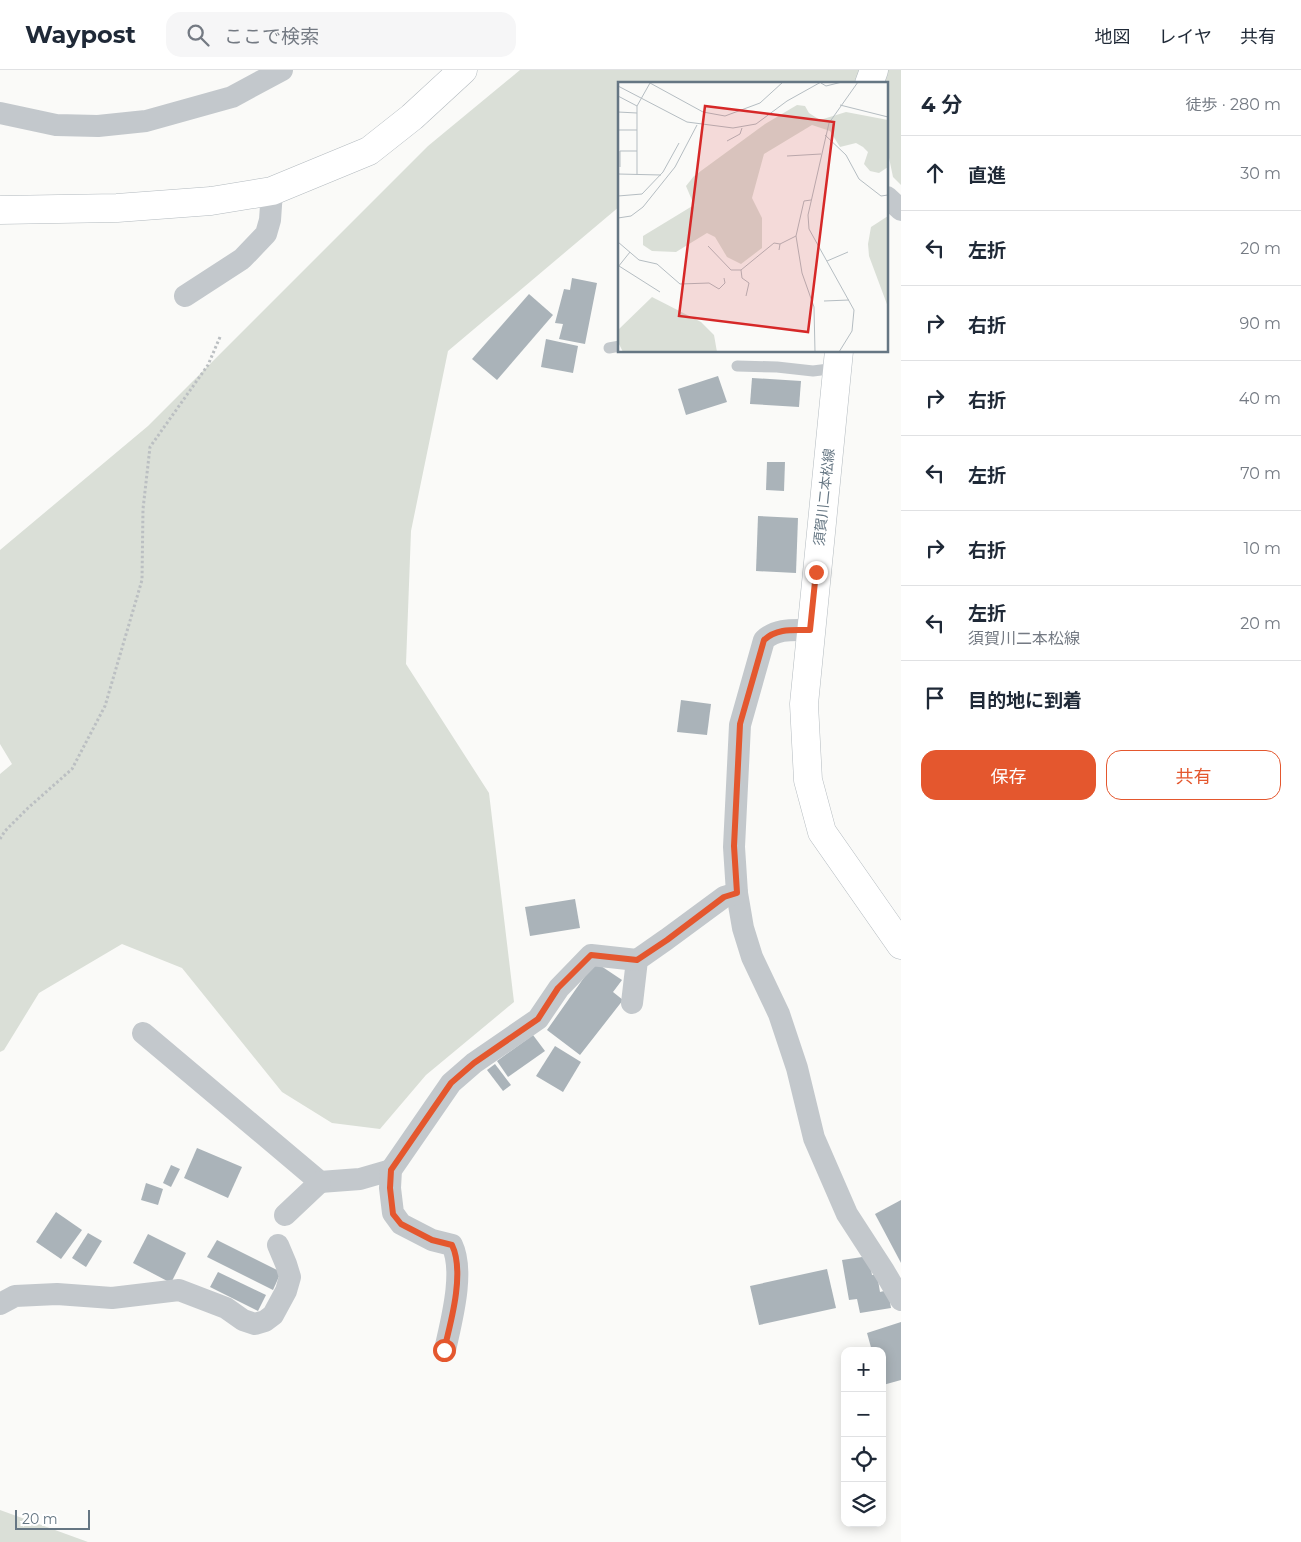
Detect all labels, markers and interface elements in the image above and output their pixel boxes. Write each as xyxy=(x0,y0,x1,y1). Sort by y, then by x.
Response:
search box xyxy=(166,12,516,57)
text: Waypost xyxy=(25,20,136,49)
icon: search xyxy=(184,21,212,49)
text: ここで検索 xyxy=(224,25,319,48)
text: 地図 xyxy=(1095,26,1131,48)
text: レイヤ xyxy=(1159,26,1212,48)
text: 共有 xyxy=(1240,26,1276,48)
inset map xyxy=(618,82,888,352)
text: 4 分 xyxy=(921,92,962,117)
text: 徒歩 · 280 m xyxy=(1186,95,1281,114)
icon: ahead xyxy=(921,159,949,187)
text: 直進 xyxy=(968,164,1006,187)
text: 30 m xyxy=(1240,164,1281,183)
icon: left xyxy=(921,234,949,262)
text: 左折 xyxy=(968,239,1006,262)
text: 20 m xyxy=(1240,239,1281,258)
icon: right xyxy=(921,309,949,337)
text: 右折 xyxy=(968,314,1006,337)
text: 90 m xyxy=(1239,314,1281,333)
icon: right xyxy=(921,384,949,412)
text: 右折 xyxy=(968,389,1006,412)
text: 40 m xyxy=(1239,389,1281,408)
street label: 須賀川二本松線 xyxy=(810,447,838,547)
icon: left xyxy=(921,459,949,487)
text: 左折 xyxy=(968,464,1006,487)
text: 70 m xyxy=(1240,464,1281,483)
icon: right xyxy=(921,534,949,562)
text: 右折 xyxy=(968,539,1006,562)
text: 10 m xyxy=(1243,539,1281,558)
route end xyxy=(805,561,828,584)
text: 左折 xyxy=(968,602,1006,625)
icon: left xyxy=(921,609,949,637)
text: 20 m xyxy=(1240,614,1281,633)
text: 須賀川二本松線 xyxy=(968,629,1080,648)
icon: arrive xyxy=(921,684,949,712)
text: 目的地に到着 xyxy=(968,689,1082,712)
button: 保存 xyxy=(921,750,1096,800)
button: 共有 xyxy=(1106,750,1281,800)
route start xyxy=(433,1339,456,1362)
map controls xyxy=(841,1347,886,1527)
button: + xyxy=(841,1347,886,1392)
button: − xyxy=(841,1392,886,1437)
button: locate xyxy=(841,1437,886,1482)
button: layers xyxy=(841,1482,886,1527)
scale bar xyxy=(15,1507,90,1530)
text: 20 m xyxy=(22,1510,58,1528)

